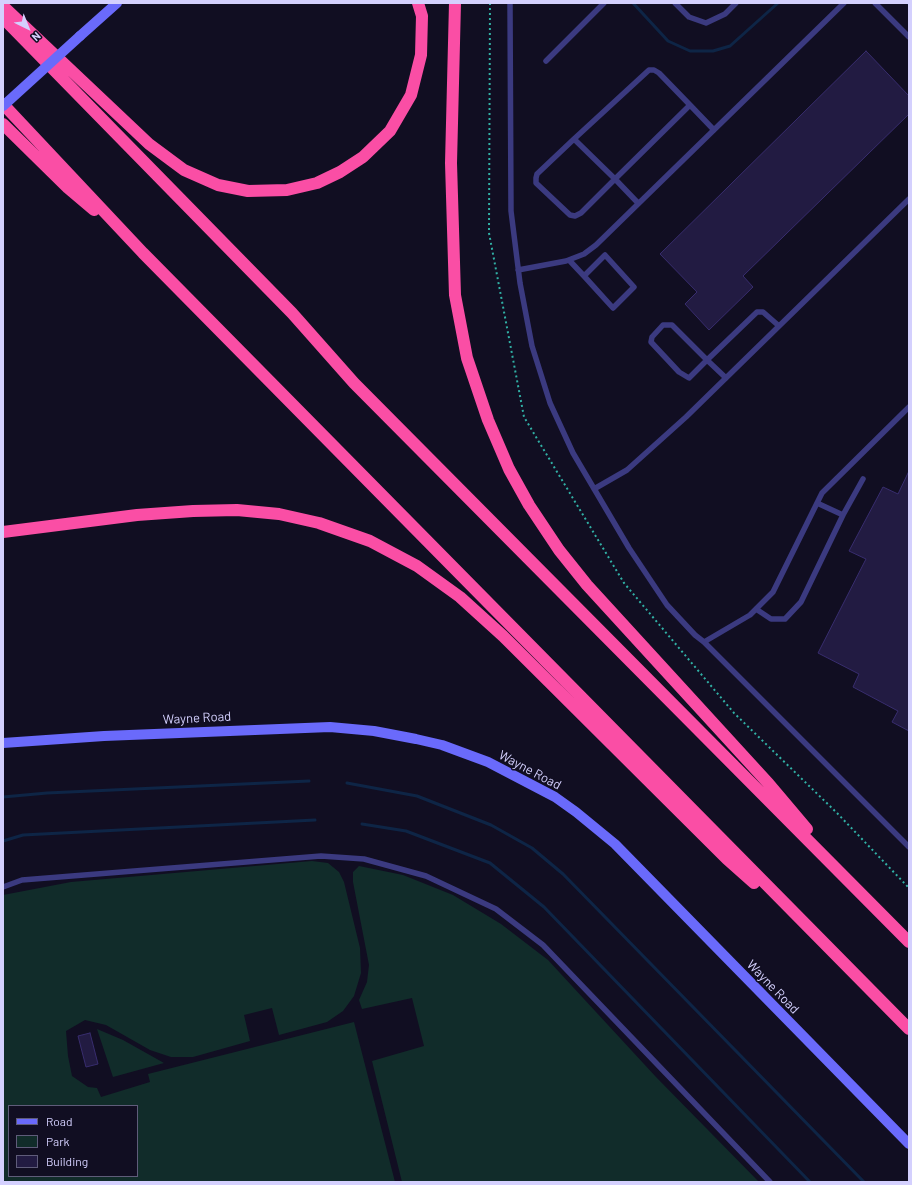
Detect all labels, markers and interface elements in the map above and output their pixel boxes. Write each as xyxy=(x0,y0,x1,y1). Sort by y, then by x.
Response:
north arrow xyxy=(8,8,48,48)
text: N xyxy=(29,30,44,44)
street label: Wayne Road xyxy=(162,708,232,728)
street label: Wayne Road xyxy=(496,747,564,793)
street label: Wayne Road xyxy=(744,957,802,1017)
legend xyxy=(8,1105,138,1177)
text: Road xyxy=(46,1114,73,1128)
text: Park xyxy=(46,1134,70,1148)
text: Building xyxy=(46,1154,88,1168)

